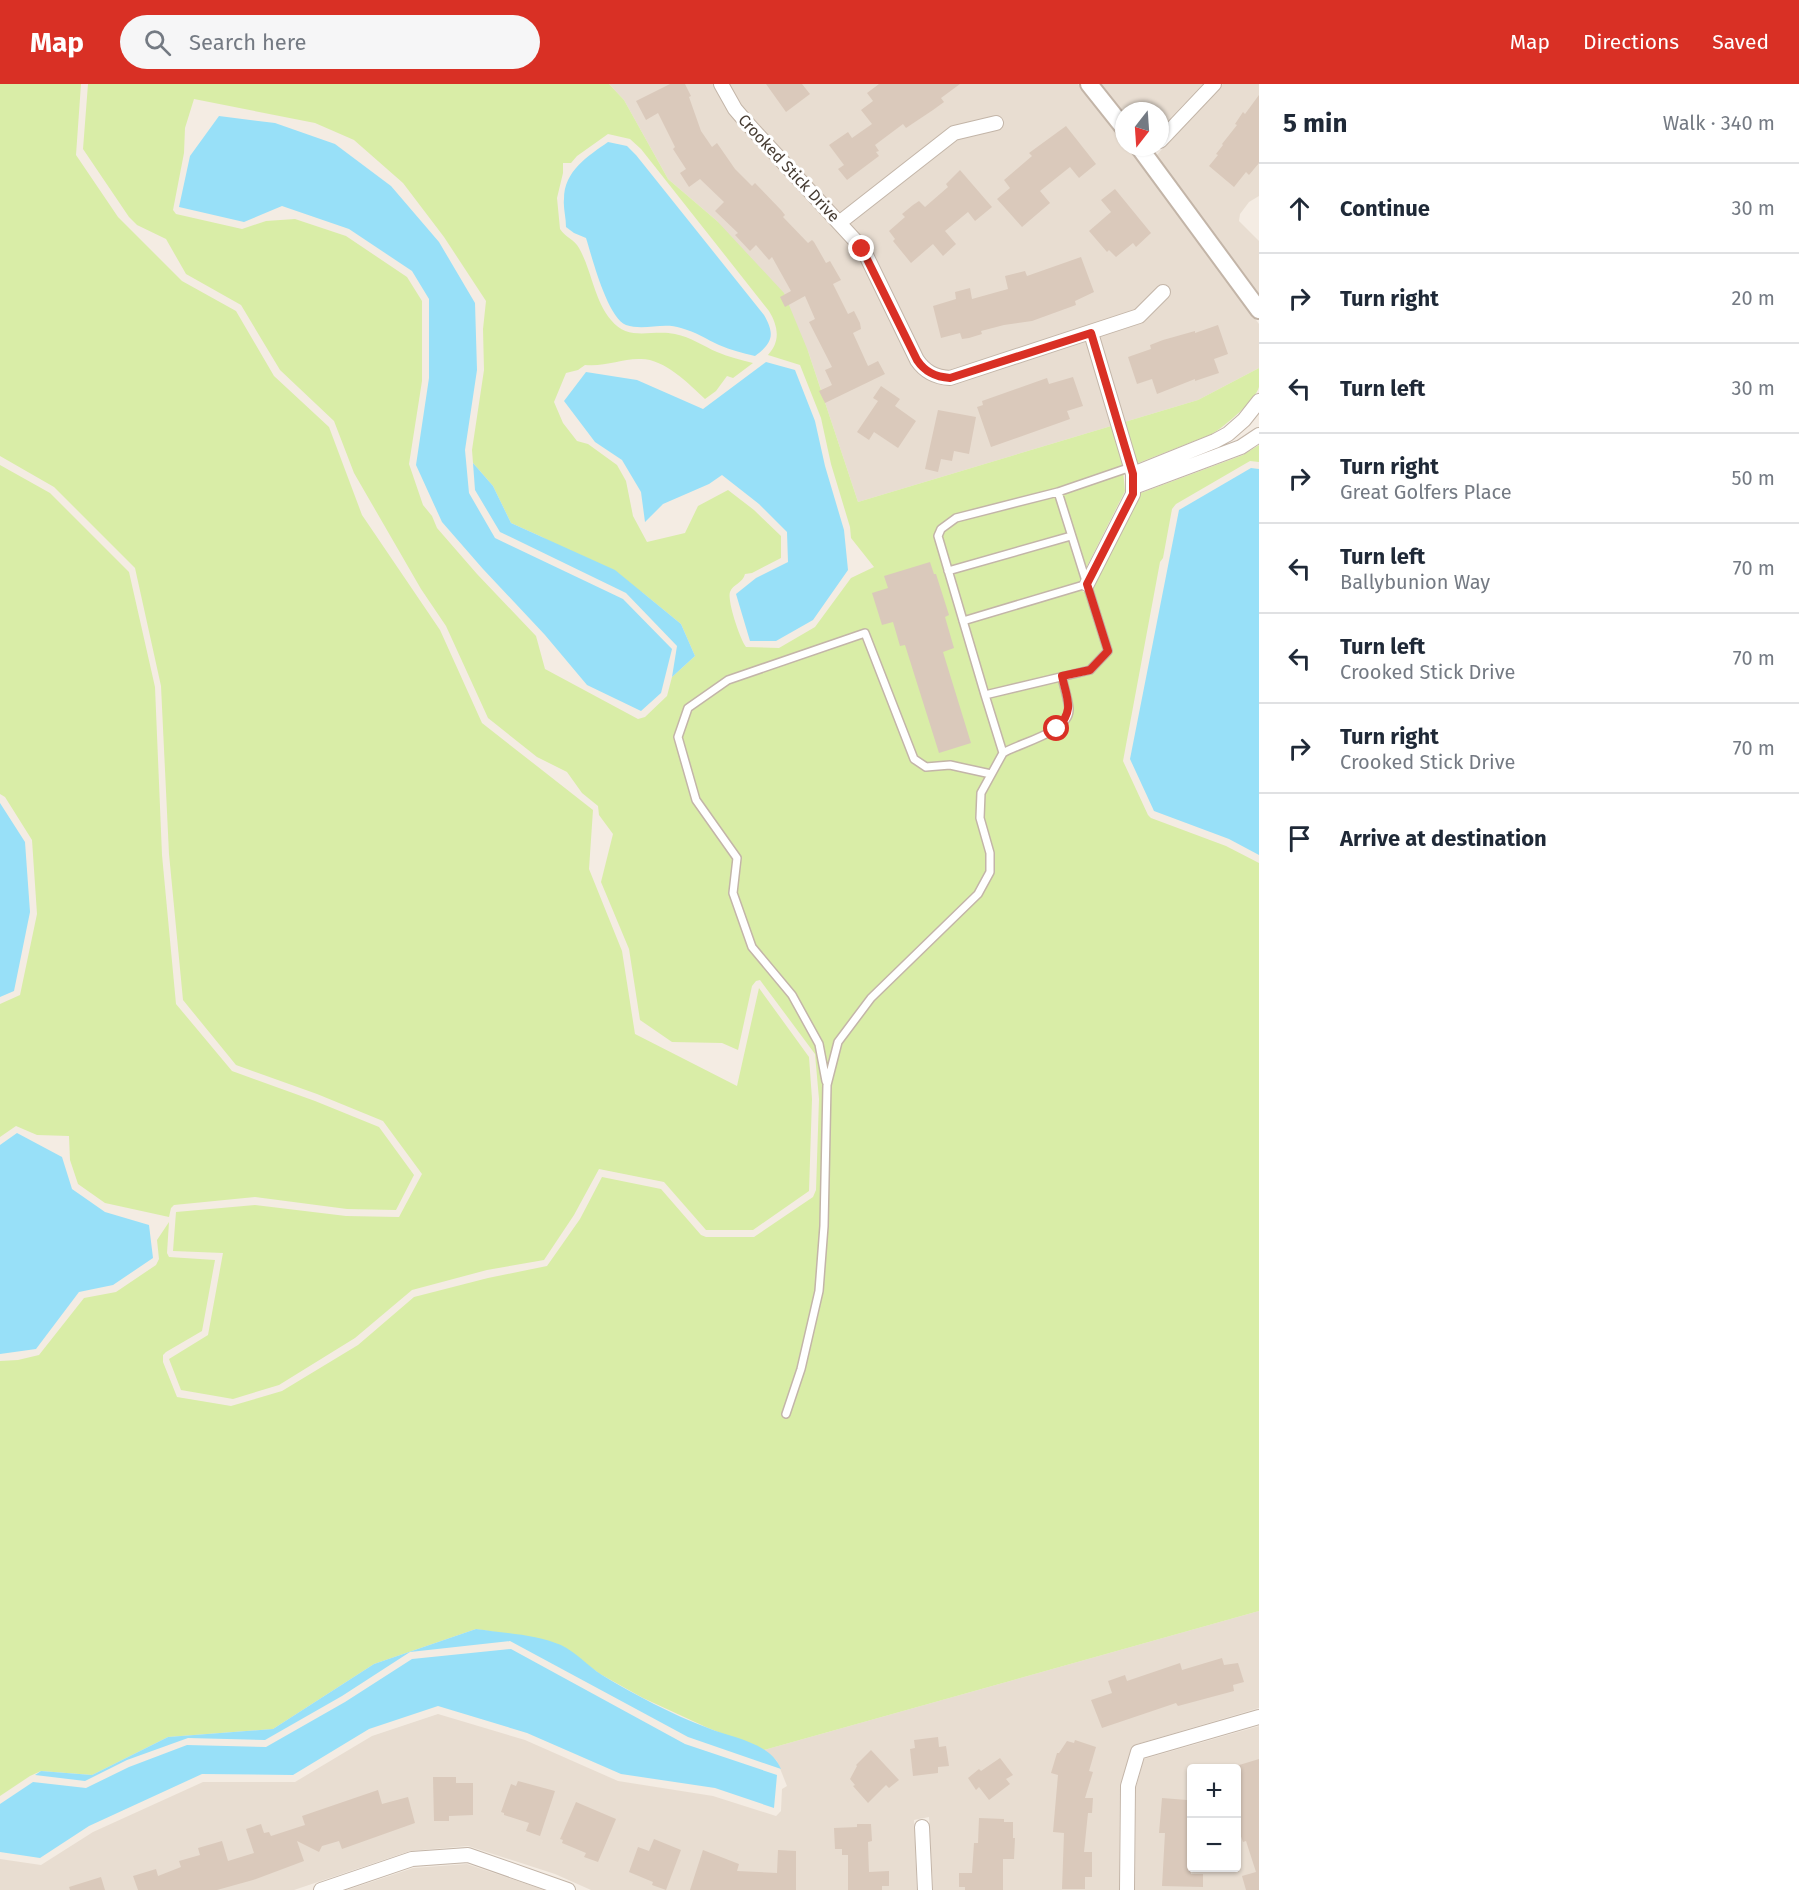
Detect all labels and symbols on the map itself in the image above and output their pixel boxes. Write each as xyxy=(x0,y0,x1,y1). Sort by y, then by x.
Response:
north arrow xyxy=(1115,102,1169,156)
street label: Crooked Stick Drive xyxy=(734,110,844,226)
route end xyxy=(848,235,874,261)
route start xyxy=(1043,715,1069,741)

